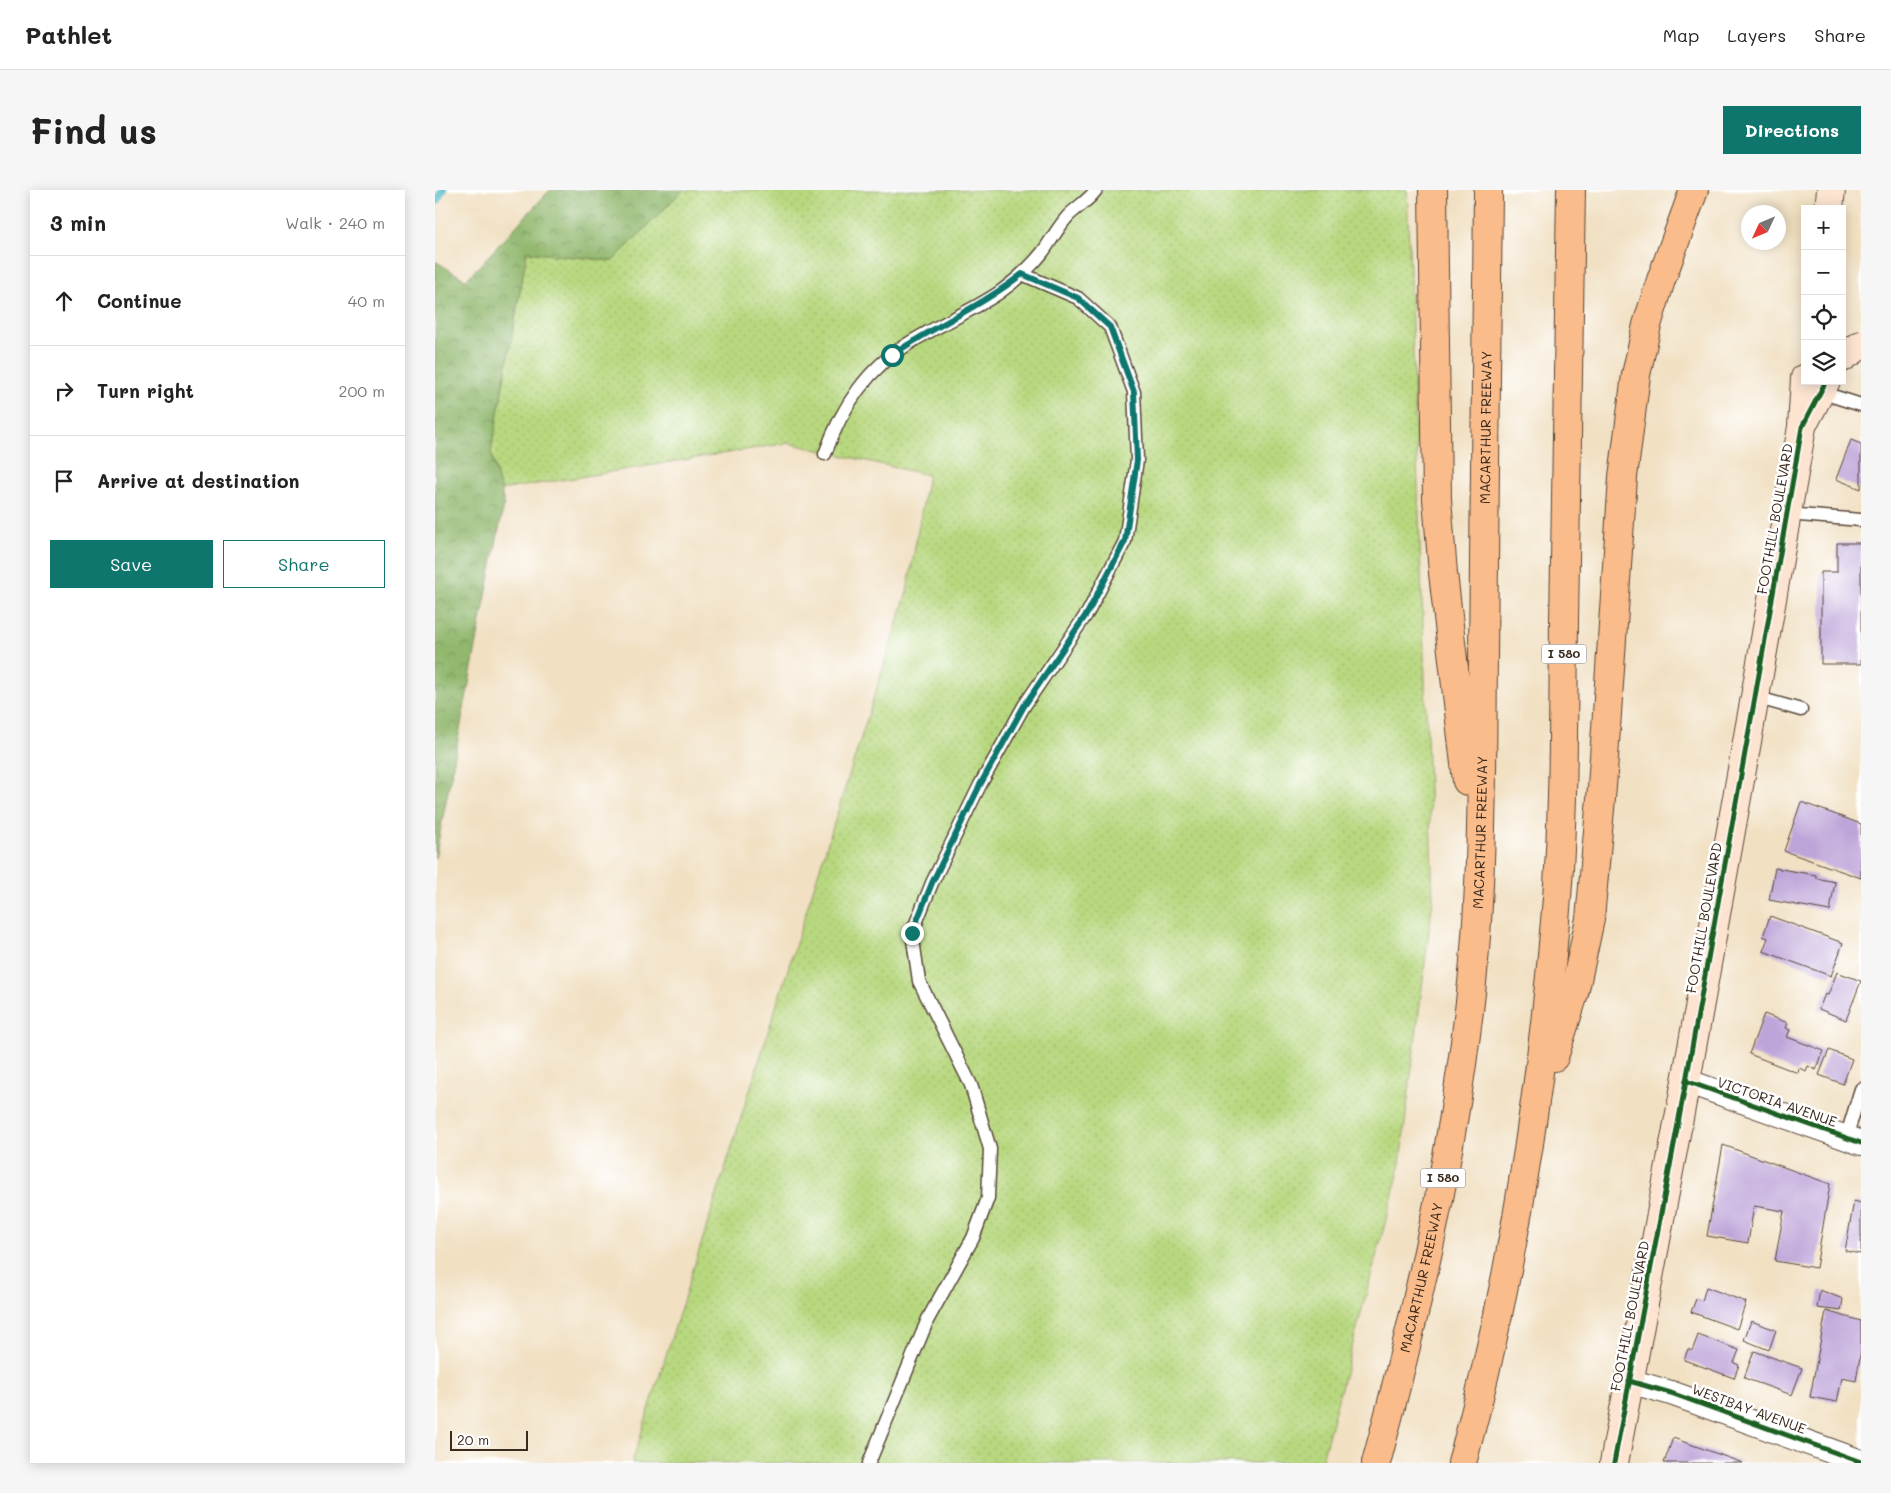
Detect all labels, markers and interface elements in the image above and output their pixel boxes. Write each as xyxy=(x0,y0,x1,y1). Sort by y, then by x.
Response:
text: Pathlet xyxy=(25,19,112,50)
text: Map xyxy=(1663,23,1699,47)
text: Layers xyxy=(1727,23,1786,47)
text: Share xyxy=(1814,23,1866,47)
button: Directions xyxy=(1723,106,1861,154)
text: Find us xyxy=(30,107,157,153)
north arrow xyxy=(1741,205,1786,250)
map controls xyxy=(1801,205,1846,385)
button: + xyxy=(1801,205,1846,250)
text: 3 min xyxy=(50,209,106,236)
text: Walk · 240 m xyxy=(285,212,385,233)
button: − xyxy=(1801,250,1846,295)
icon: ahead xyxy=(50,287,78,315)
text: Continue xyxy=(97,288,182,313)
text: 40 m xyxy=(348,290,385,311)
button: locate xyxy=(1801,295,1846,340)
button: layers xyxy=(1801,340,1846,385)
route start xyxy=(881,344,904,367)
street label: MACARTHUR FREEWAY xyxy=(1475,351,1496,504)
icon: right xyxy=(50,377,78,405)
text: Turn right xyxy=(97,378,194,403)
text: 200 m xyxy=(338,380,385,401)
street label: FOOTHILL BOULEVARD xyxy=(1752,442,1797,596)
icon: arrive xyxy=(50,467,78,495)
text: Arrive at destination xyxy=(97,468,300,493)
button: Save xyxy=(50,540,213,588)
button: Share xyxy=(223,540,385,588)
road number: I 580 xyxy=(1541,644,1587,664)
street label: MACARTHUR FREEWAY xyxy=(1468,756,1491,909)
street label: FOOTHILL BOULEVARD xyxy=(1681,841,1726,995)
route end xyxy=(901,922,924,945)
street label: VICTORIA AVENUE xyxy=(1715,1072,1840,1131)
road number: I 580 xyxy=(1421,1168,1465,1188)
street label: MACARTHUR FREEWAY xyxy=(1395,1201,1447,1354)
street label: FOOTHILL BOULEVARD xyxy=(1606,1239,1653,1393)
street label: WESTBAY AVENUE xyxy=(1689,1379,1809,1438)
scale bar xyxy=(450,1428,527,1451)
text: 20 m xyxy=(457,1430,489,1449)

